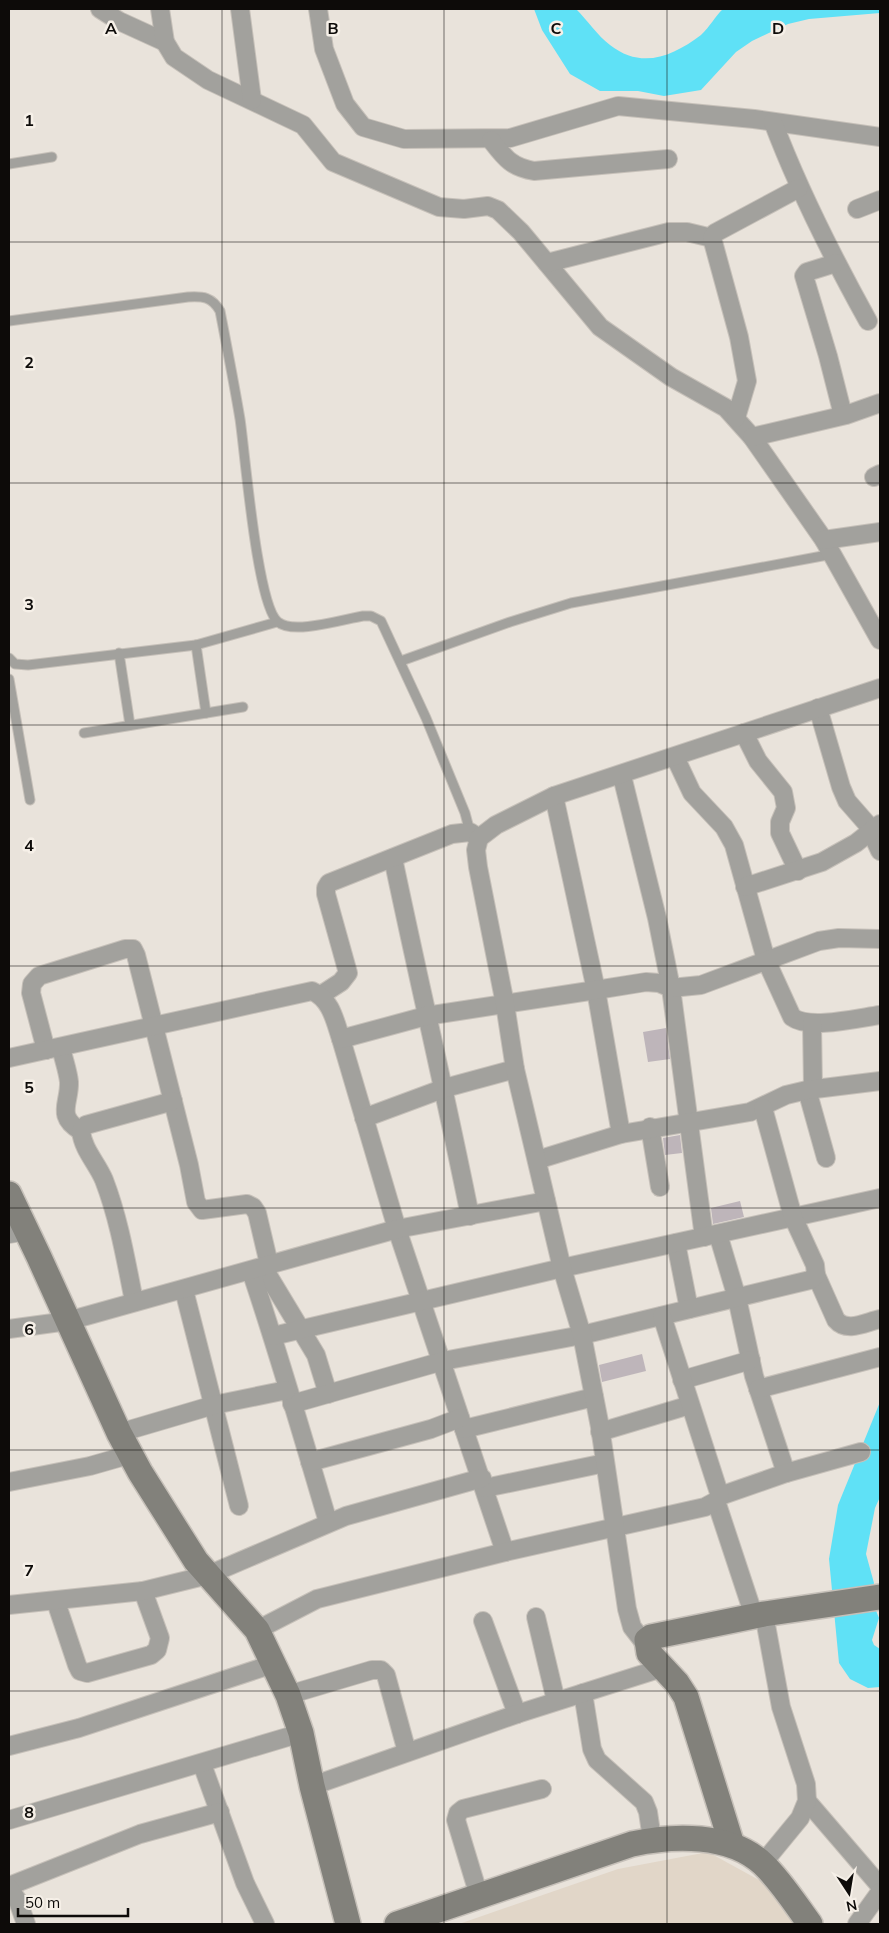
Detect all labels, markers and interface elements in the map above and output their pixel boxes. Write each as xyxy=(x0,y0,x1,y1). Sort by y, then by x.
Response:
text: A xyxy=(105,18,117,38)
text: B xyxy=(327,18,339,38)
text: C xyxy=(551,18,562,38)
text: D xyxy=(772,18,784,38)
text: 1 xyxy=(24,110,34,130)
text: 2 xyxy=(24,352,34,372)
text: 3 xyxy=(24,594,34,614)
text: 4 xyxy=(24,835,34,855)
text: 5 xyxy=(24,1077,34,1097)
text: 6 xyxy=(24,1319,34,1339)
text: 7 xyxy=(24,1560,34,1580)
text: 8 xyxy=(24,1802,34,1822)
north arrow xyxy=(824,1868,874,1918)
scale bar xyxy=(18,1886,128,1918)
text: 50 m xyxy=(25,1893,60,1912)
text: N xyxy=(845,1896,859,1916)

